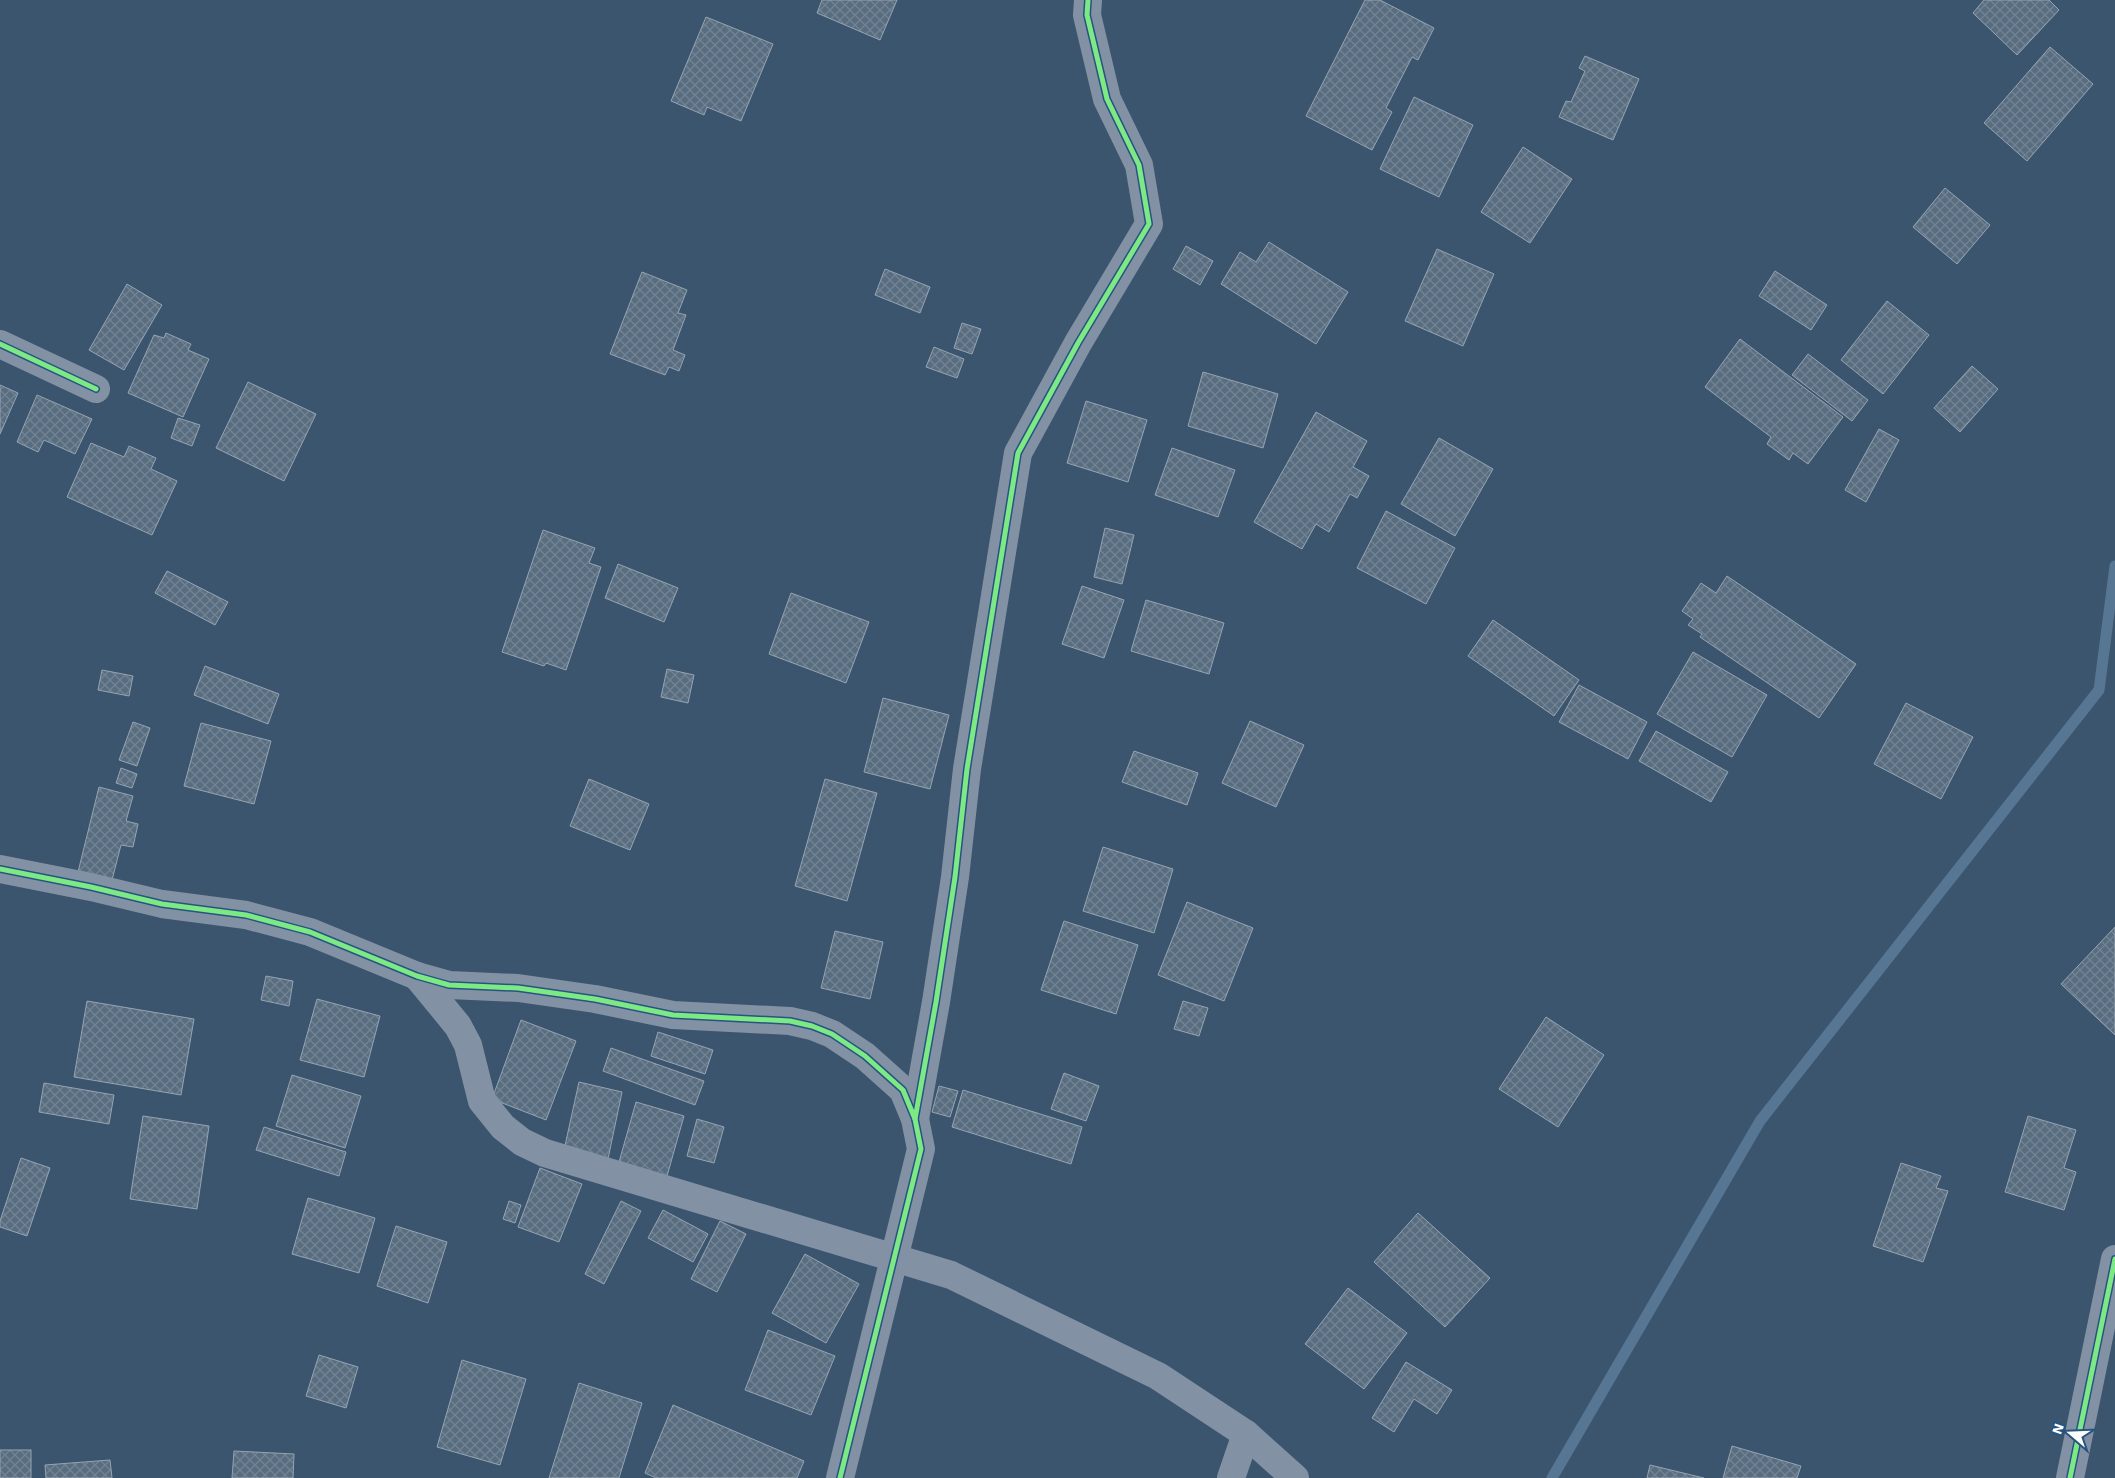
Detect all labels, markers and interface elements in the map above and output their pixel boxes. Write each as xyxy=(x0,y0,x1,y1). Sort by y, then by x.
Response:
north arrow xyxy=(2045,1408,2095,1458)
text: N xyxy=(2048,1421,2067,1436)

